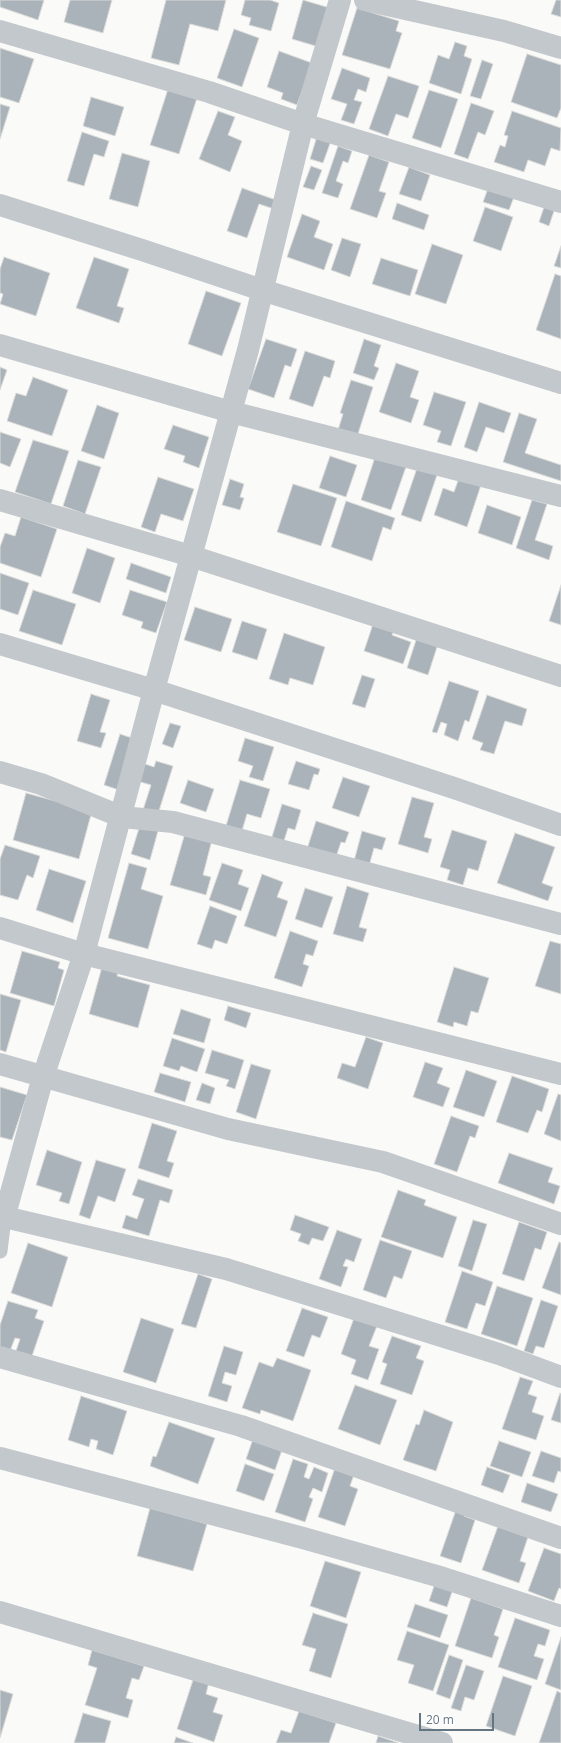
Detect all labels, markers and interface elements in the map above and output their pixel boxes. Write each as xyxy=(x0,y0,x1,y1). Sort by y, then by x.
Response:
scale bar xyxy=(421,1705,496,1731)
text: 20 m xyxy=(426,1711,454,1728)

